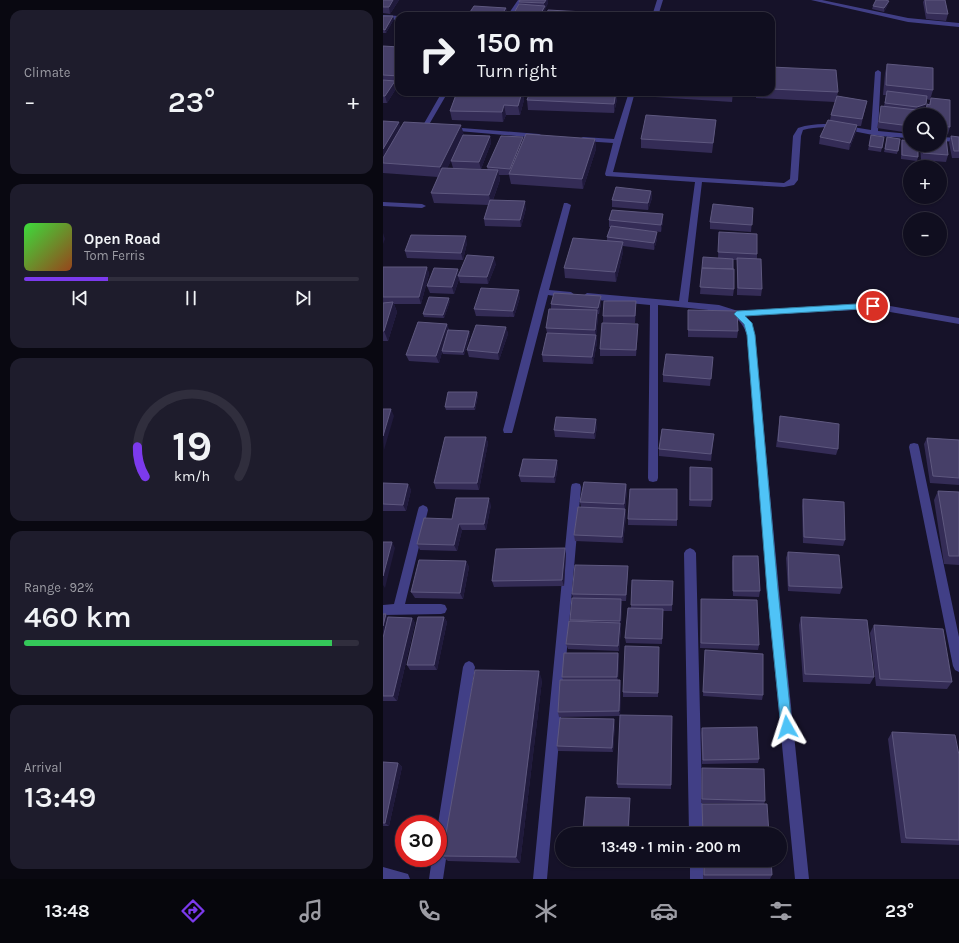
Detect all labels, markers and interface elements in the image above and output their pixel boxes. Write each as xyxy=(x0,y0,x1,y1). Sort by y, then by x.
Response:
text: 150 m xyxy=(477,26,555,59)
icon: right xyxy=(411,28,463,80)
text: Turn right xyxy=(477,60,557,82)
text: Climate xyxy=(24,65,70,80)
text: 23° xyxy=(168,84,215,120)
text: − xyxy=(24,89,36,115)
text: + xyxy=(347,89,359,115)
map controls xyxy=(903,108,947,256)
button: search xyxy=(903,108,947,152)
button: + xyxy=(903,160,947,204)
button: − xyxy=(903,212,947,256)
text: Open Road xyxy=(84,230,161,248)
text: Tom Ferris xyxy=(84,248,145,263)
icon: previous xyxy=(69,287,91,309)
icon: pause xyxy=(180,287,202,309)
icon: next xyxy=(292,287,314,309)
pin xyxy=(856,289,890,323)
icon: arrive xyxy=(862,295,884,317)
text: 19 xyxy=(171,422,212,470)
text: km/h xyxy=(173,468,210,485)
text: Range · 92% xyxy=(24,580,94,595)
text: 460 km xyxy=(24,599,131,635)
position arrow xyxy=(766,706,808,748)
text: Arrival xyxy=(24,760,62,775)
text: 13:49 xyxy=(24,779,96,815)
speed limit sign: 30 xyxy=(395,815,447,867)
text: 13:49 · 1 min · 200 m xyxy=(601,838,741,856)
icon: directions xyxy=(179,897,207,925)
icon: music xyxy=(297,897,325,925)
icon: phone xyxy=(415,897,443,925)
icon: climate xyxy=(532,897,560,925)
icon: car xyxy=(650,897,678,925)
icon: filters xyxy=(767,897,795,925)
text: 13:48 xyxy=(45,900,90,922)
text: 23° xyxy=(885,900,914,922)

